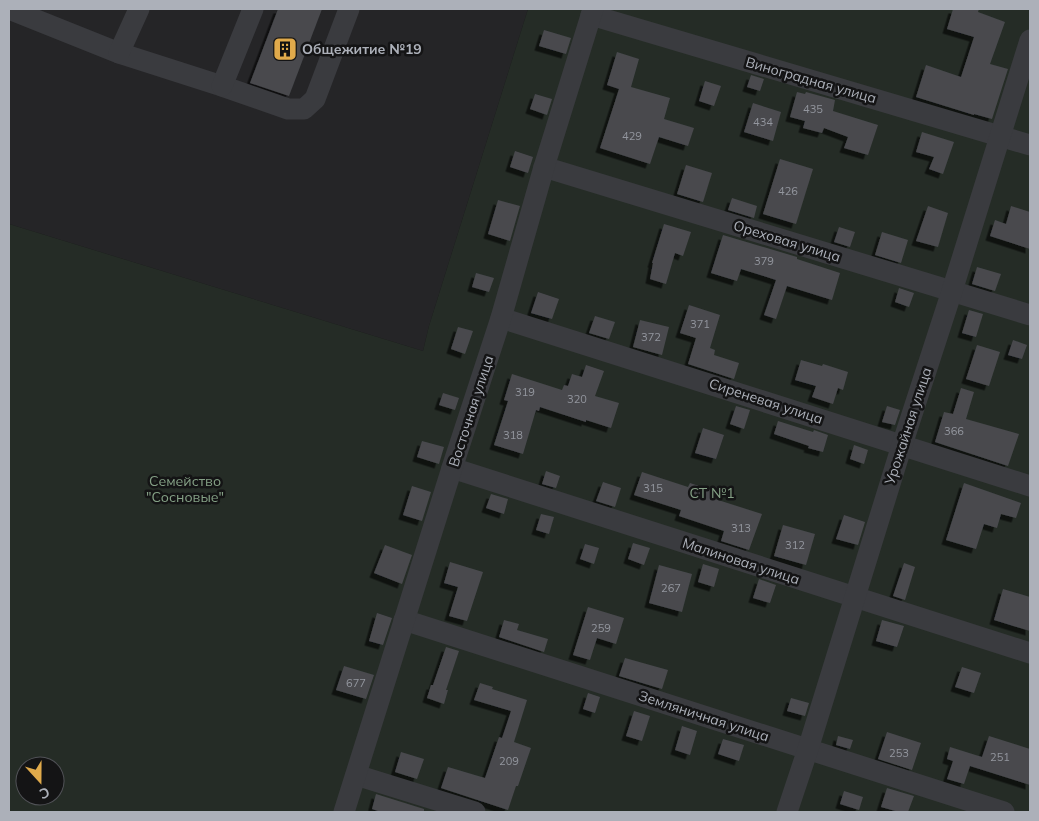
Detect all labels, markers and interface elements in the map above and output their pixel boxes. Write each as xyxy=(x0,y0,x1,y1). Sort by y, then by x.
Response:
building icon: Общежитие №19 xyxy=(272,36,298,62)
place label: Общежитие №19 xyxy=(302,40,422,58)
street label: Виноградная улица xyxy=(744,53,878,107)
house number: 435 xyxy=(803,102,823,116)
house number: 434 xyxy=(753,115,773,129)
house number: 429 xyxy=(622,129,642,143)
house number: 426 xyxy=(778,184,798,198)
street label: Ореховая улица xyxy=(731,216,843,266)
house number: 379 xyxy=(754,254,774,268)
house number: 371 xyxy=(690,317,710,331)
house number: 372 xyxy=(641,330,661,344)
street label: Восточная улица xyxy=(444,353,498,469)
street label: Урожайная улица xyxy=(880,365,935,488)
street label: Сиреневая улица xyxy=(707,374,825,428)
house number: 319 xyxy=(515,385,535,399)
house number: 320 xyxy=(567,392,587,406)
house number: 366 xyxy=(944,424,964,438)
house number: 318 xyxy=(503,428,523,442)
park label: Семейство "Сосновые" xyxy=(146,472,224,506)
house number: 315 xyxy=(643,481,663,495)
park label: СТ №1 xyxy=(689,484,735,502)
house number: 313 xyxy=(731,521,751,535)
street label: Малиновая улица xyxy=(680,534,802,588)
house number: 312 xyxy=(785,538,805,552)
house number: 267 xyxy=(661,581,681,595)
house number: 259 xyxy=(591,621,611,635)
house number: 677 xyxy=(346,676,366,690)
street label: Земляничная улица xyxy=(637,686,771,746)
house number: 253 xyxy=(889,746,909,760)
house number: 251 xyxy=(990,750,1010,764)
house number: 209 xyxy=(499,754,519,768)
north arrow xyxy=(15,756,65,806)
text: С xyxy=(37,783,52,803)

